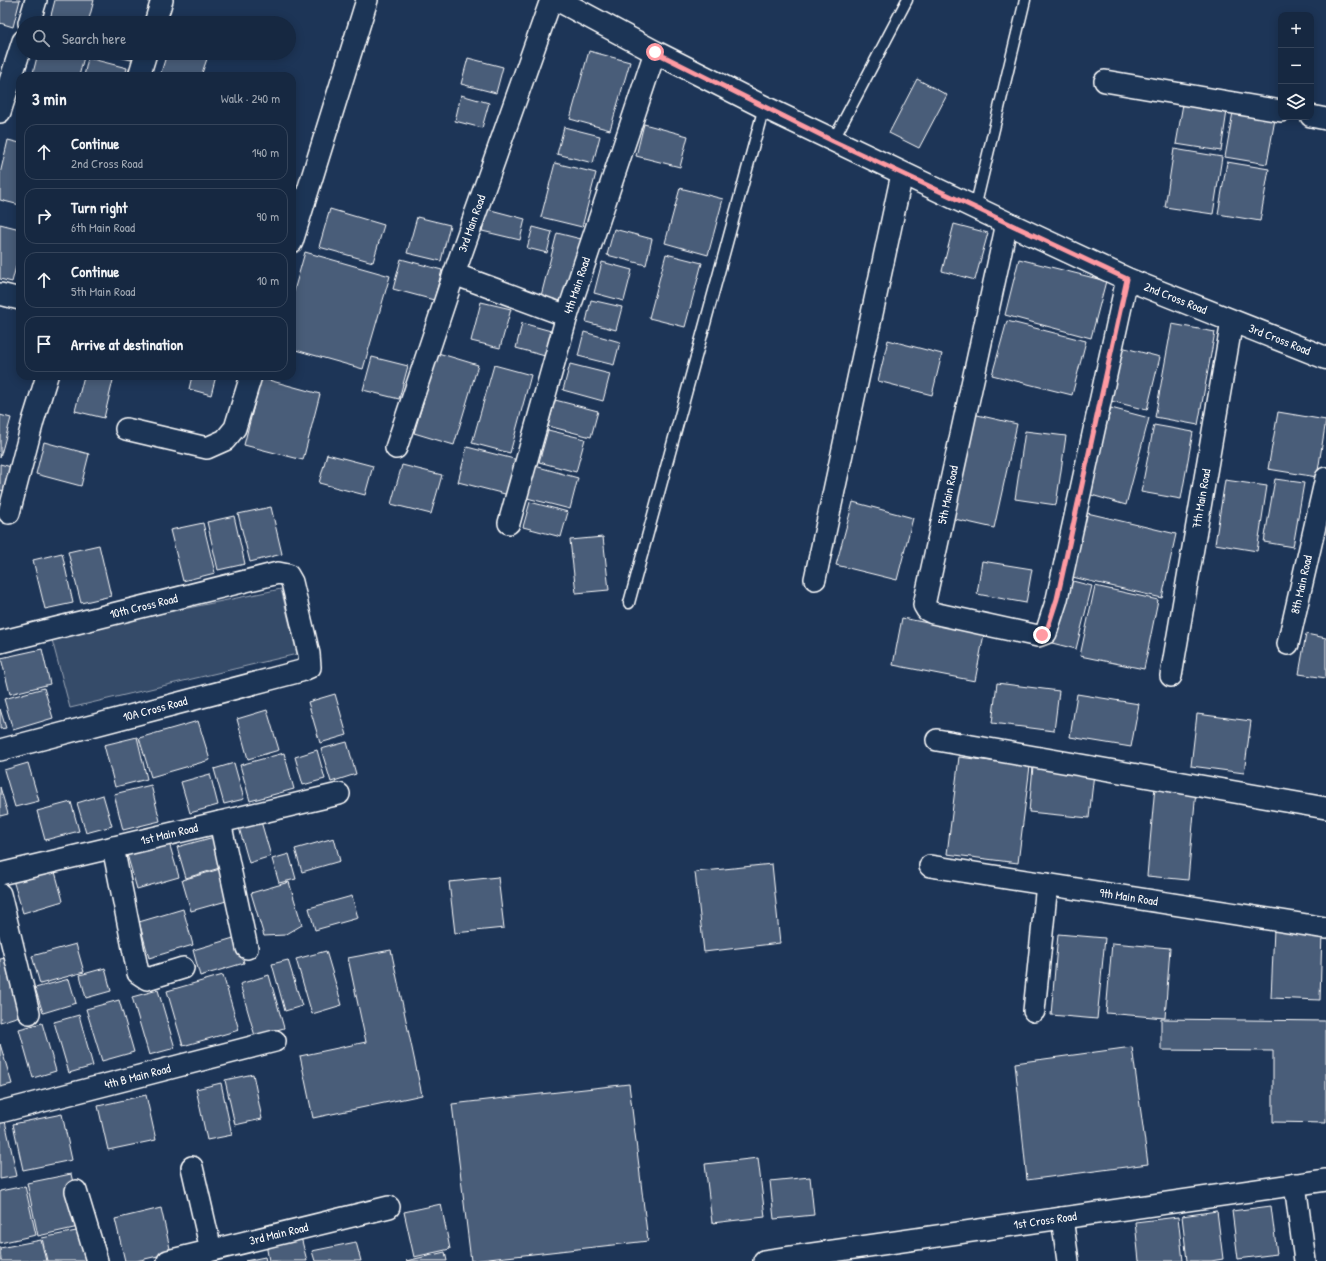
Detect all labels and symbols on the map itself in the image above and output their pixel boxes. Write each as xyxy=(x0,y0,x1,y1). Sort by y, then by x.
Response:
route start xyxy=(646,43,664,61)
street label: 3rd Main Road xyxy=(453,192,490,254)
street label: 4th Main Road xyxy=(559,255,594,316)
street label: 2nd Cross Road xyxy=(1142,278,1210,318)
street label: 3rd Cross Road xyxy=(1246,319,1314,359)
street label: 5th Main Road xyxy=(933,464,962,526)
street label: 7th Main Road xyxy=(1188,467,1215,530)
street label: 8th Main Road xyxy=(1286,553,1316,615)
street label: 10th Cross Road xyxy=(108,589,180,622)
route end xyxy=(1033,626,1051,644)
street label: 10A Cross Road xyxy=(121,692,189,725)
street label: 1st Main Road xyxy=(139,819,200,849)
street label: 9th Main Road xyxy=(1098,884,1159,910)
street label: 4th B Main Road xyxy=(102,1059,173,1093)
street label: 1st Cross Road xyxy=(1012,1207,1078,1233)
street label: 3rd Main Road xyxy=(247,1218,310,1249)

